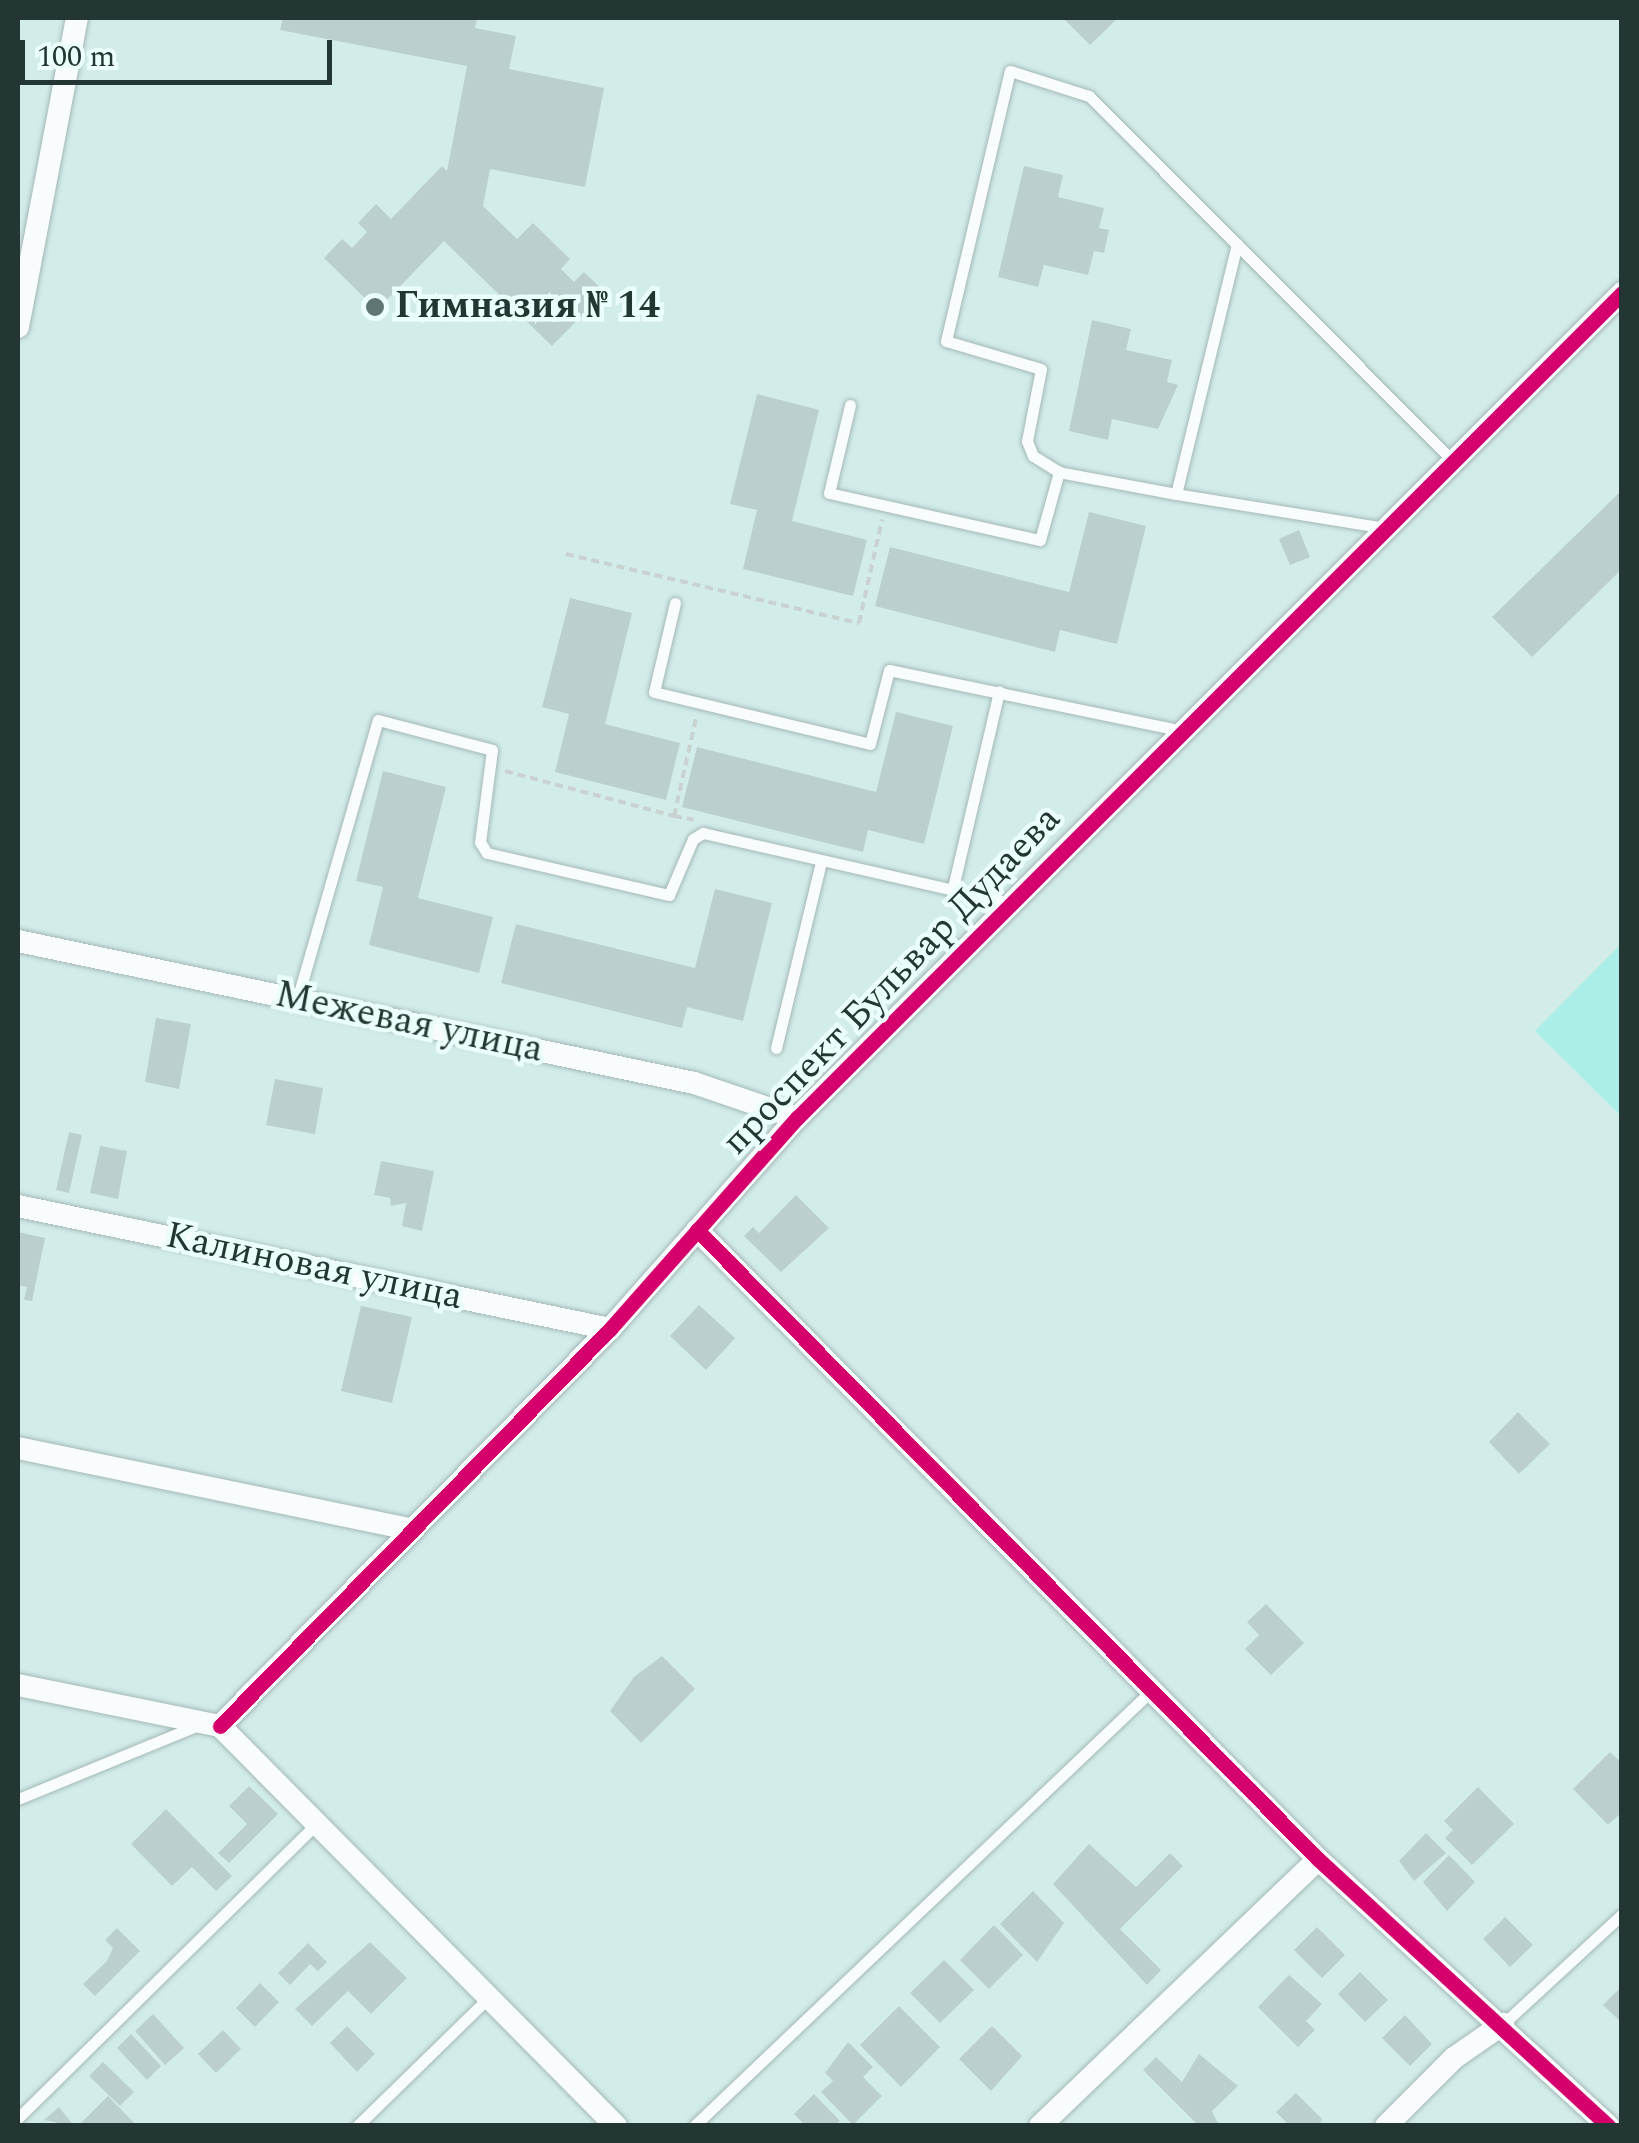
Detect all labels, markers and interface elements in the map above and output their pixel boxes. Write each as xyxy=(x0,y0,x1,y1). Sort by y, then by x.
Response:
scale bar xyxy=(25,20,338,82)
text: 100 m xyxy=(37,34,115,80)
place label: Гимназия № 14 xyxy=(395,284,660,330)
marker: Гимназия № 14 xyxy=(364,296,386,318)
street label: проспект Бульвар Дудаева xyxy=(713,797,1071,1165)
street label: Межевая улица xyxy=(271,972,547,1074)
street label: Калиновая улица xyxy=(161,1213,467,1321)

